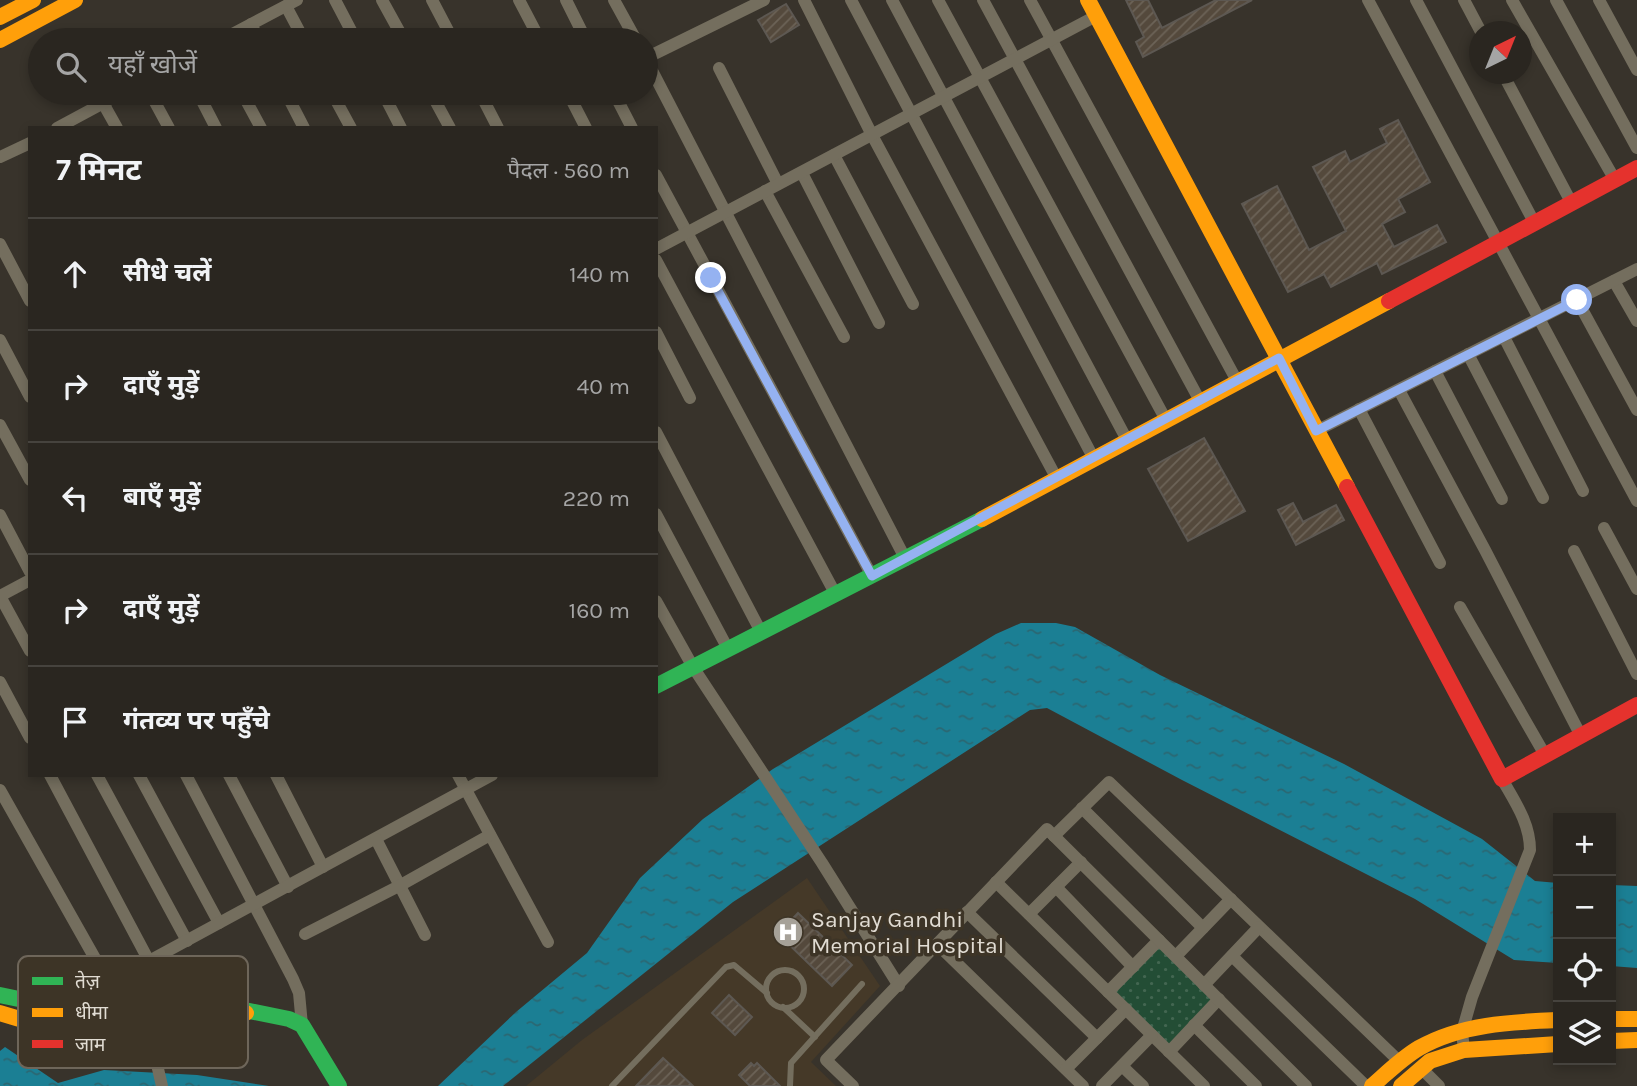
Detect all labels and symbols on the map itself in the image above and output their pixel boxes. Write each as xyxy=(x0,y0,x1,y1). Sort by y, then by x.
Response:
north arrow xyxy=(1469,21,1532,84)
route end xyxy=(695,262,726,293)
route start xyxy=(1561,284,1592,315)
place label: Sanjay Gandhi Memorial Hospital xyxy=(811,906,1004,959)
hospital icon: Sanjay Gandhi Memorial Hospital xyxy=(771,915,805,949)
legend xyxy=(18,956,248,1068)
text: तेज़ xyxy=(75,970,101,993)
text: धीमा xyxy=(75,1002,109,1024)
text: जाम xyxy=(75,1034,106,1056)

